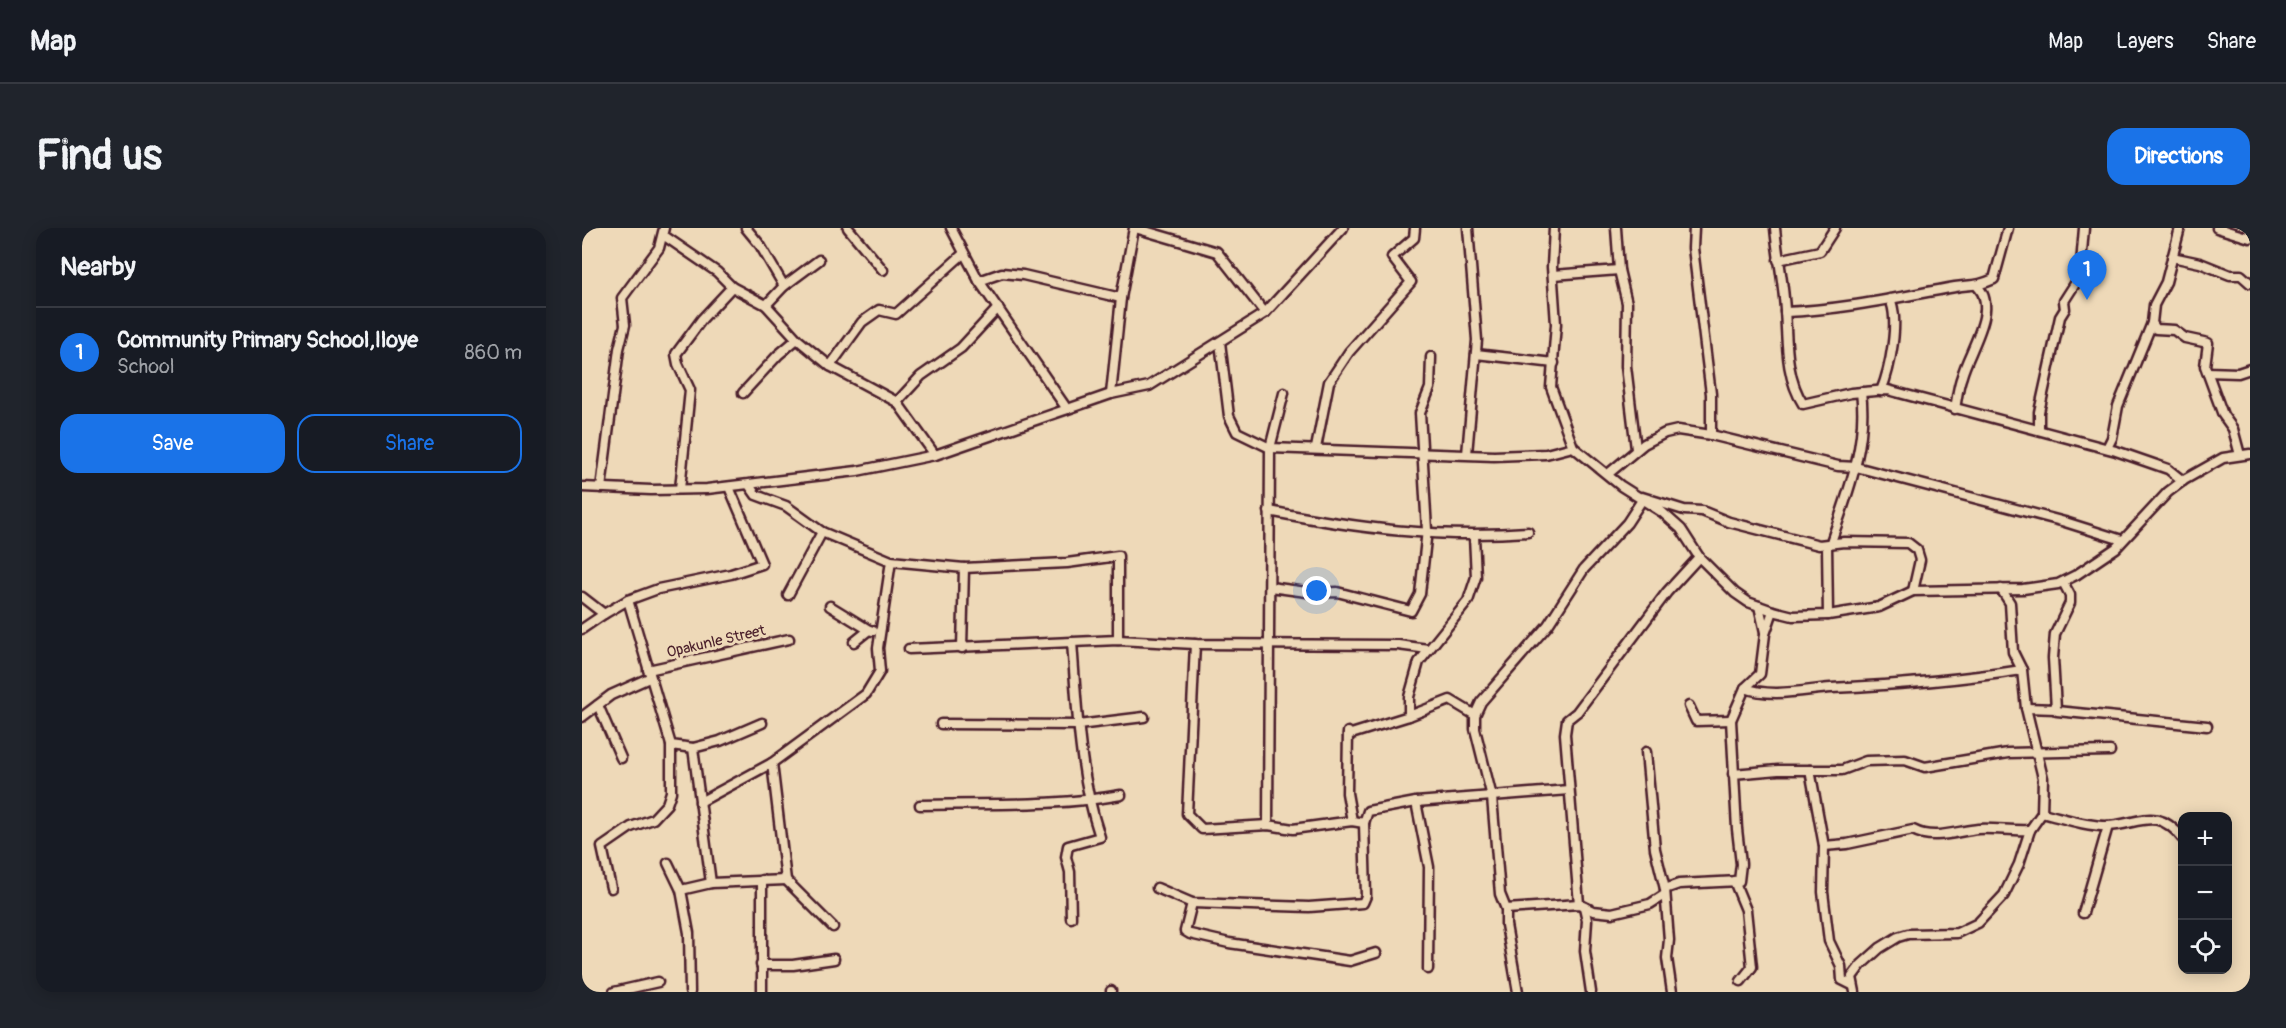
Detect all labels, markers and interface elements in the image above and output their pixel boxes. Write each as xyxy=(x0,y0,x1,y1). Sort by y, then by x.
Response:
text: Map xyxy=(30,24,76,59)
text: Map xyxy=(2048,28,2083,55)
text: Layers xyxy=(2116,28,2174,55)
text: Share xyxy=(2207,28,2256,55)
button: Directions xyxy=(2107,128,2250,185)
text: Find us xyxy=(36,130,162,182)
pin: 1 xyxy=(2068,250,2106,300)
text: Nearby xyxy=(60,251,136,283)
text: Community Primary School,Iloye xyxy=(117,326,418,354)
text: 1 xyxy=(76,340,83,365)
text: 860 m xyxy=(465,340,522,365)
text: School xyxy=(117,354,174,379)
button: Save xyxy=(60,414,285,473)
button: Share xyxy=(297,414,522,473)
your location xyxy=(1302,576,1331,605)
street label: Opakunle Street xyxy=(665,621,768,662)
map controls xyxy=(2178,812,2232,974)
button: + xyxy=(2178,812,2232,866)
button: − xyxy=(2178,866,2232,920)
button: locate xyxy=(2178,920,2232,974)

